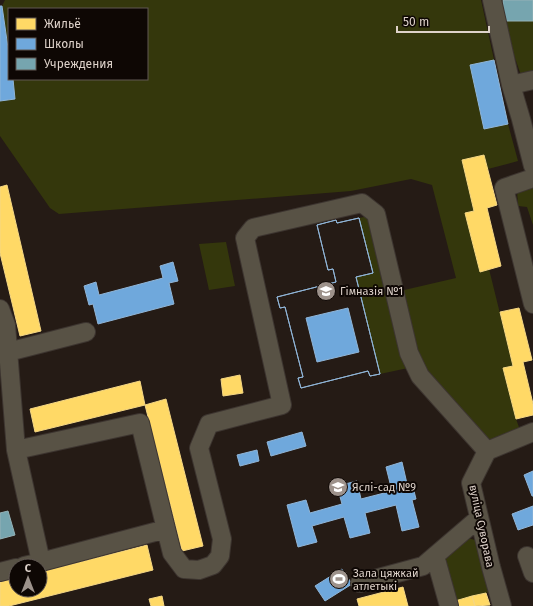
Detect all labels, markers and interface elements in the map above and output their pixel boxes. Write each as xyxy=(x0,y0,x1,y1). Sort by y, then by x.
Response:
legend xyxy=(8,8,148,80)
scale bar xyxy=(397,8,489,34)
text: 50 m xyxy=(403,15,429,29)
text: Жильё xyxy=(44,17,81,31)
text: Школы xyxy=(44,37,84,51)
text: Учреждения xyxy=(44,57,113,71)
school or university icon: Гімназія №1 xyxy=(315,280,337,302)
place label: Гімназія №1 xyxy=(340,285,403,298)
school or university icon: Яслі-сад №9 xyxy=(327,476,349,498)
place label: Яслі-сад №9 xyxy=(352,481,416,494)
street label: вуліца Суворава xyxy=(466,484,497,569)
north arrow xyxy=(8,558,48,598)
text: С xyxy=(25,562,32,575)
place label: Зала цяжкай атлетыкі xyxy=(353,567,418,593)
sports icon: Зала цяжкай атлетыкі xyxy=(328,568,350,590)

